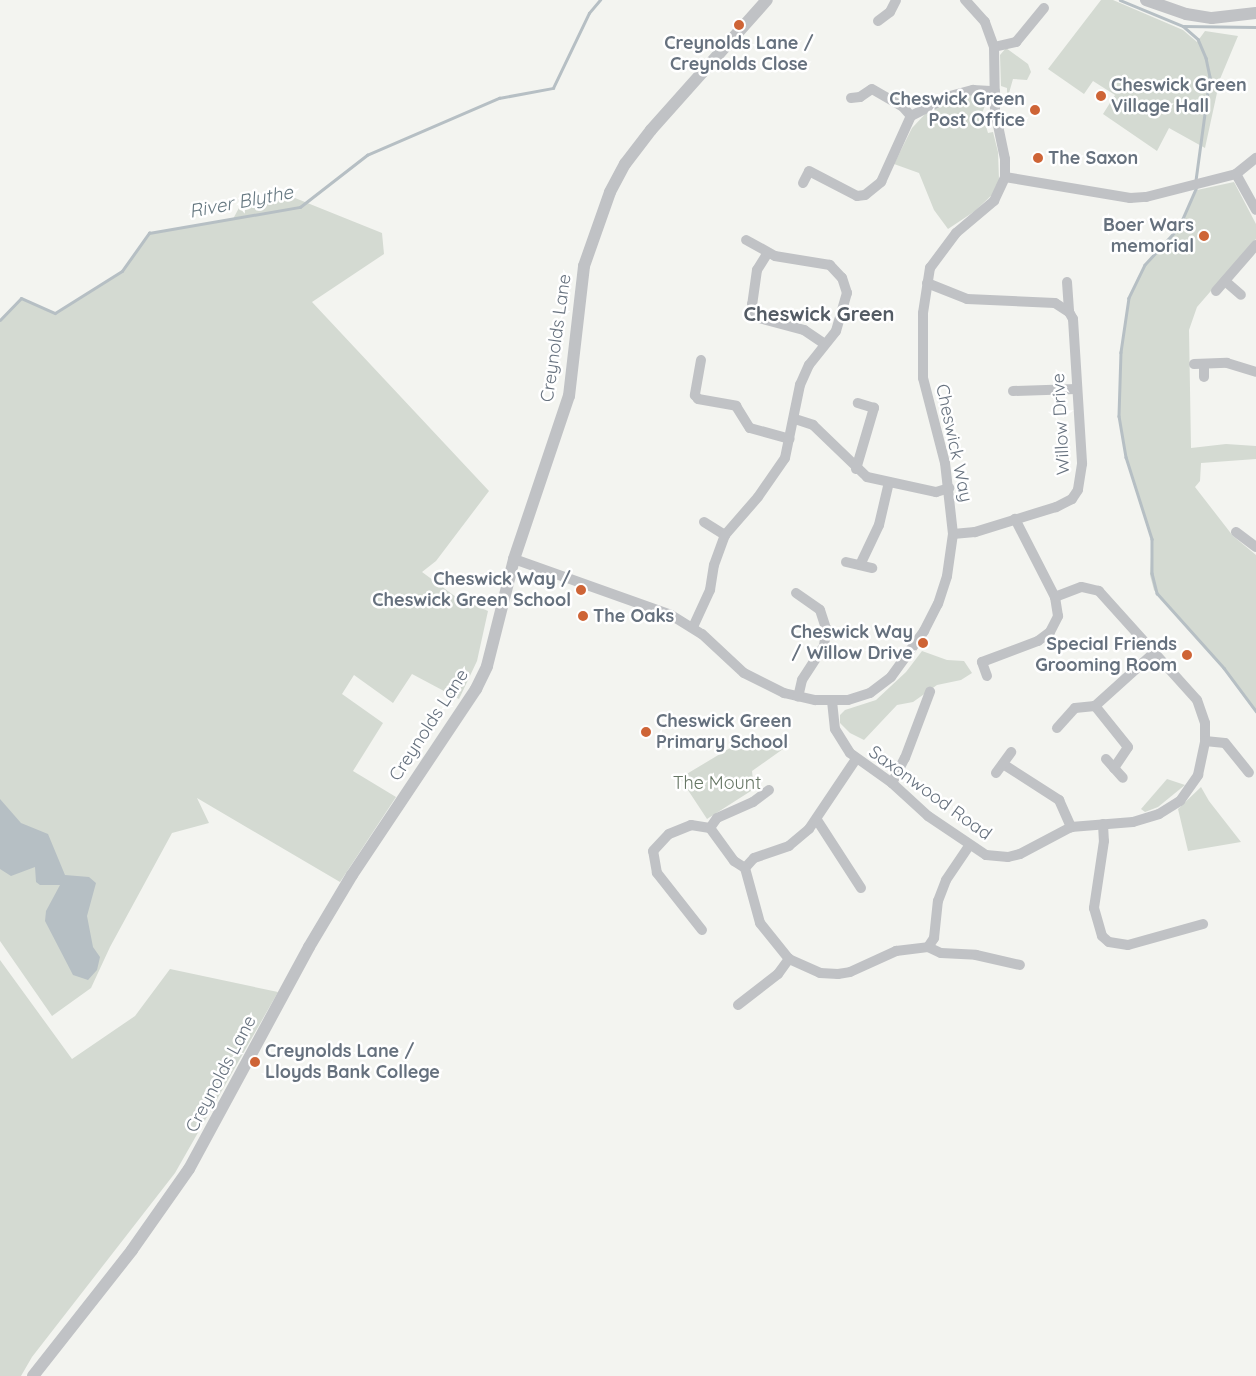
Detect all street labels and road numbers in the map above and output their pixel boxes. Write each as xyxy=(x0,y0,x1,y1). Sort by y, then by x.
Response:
street label: Creynolds Lane xyxy=(536,273,576,403)
street label: Willow Drive xyxy=(1048,373,1074,475)
street label: Cheswick Way xyxy=(931,382,977,504)
street label: Creynolds Lane xyxy=(385,665,473,785)
street label: Saxonwood Road xyxy=(864,741,996,845)
street label: Creynolds Lane xyxy=(181,1012,261,1136)

